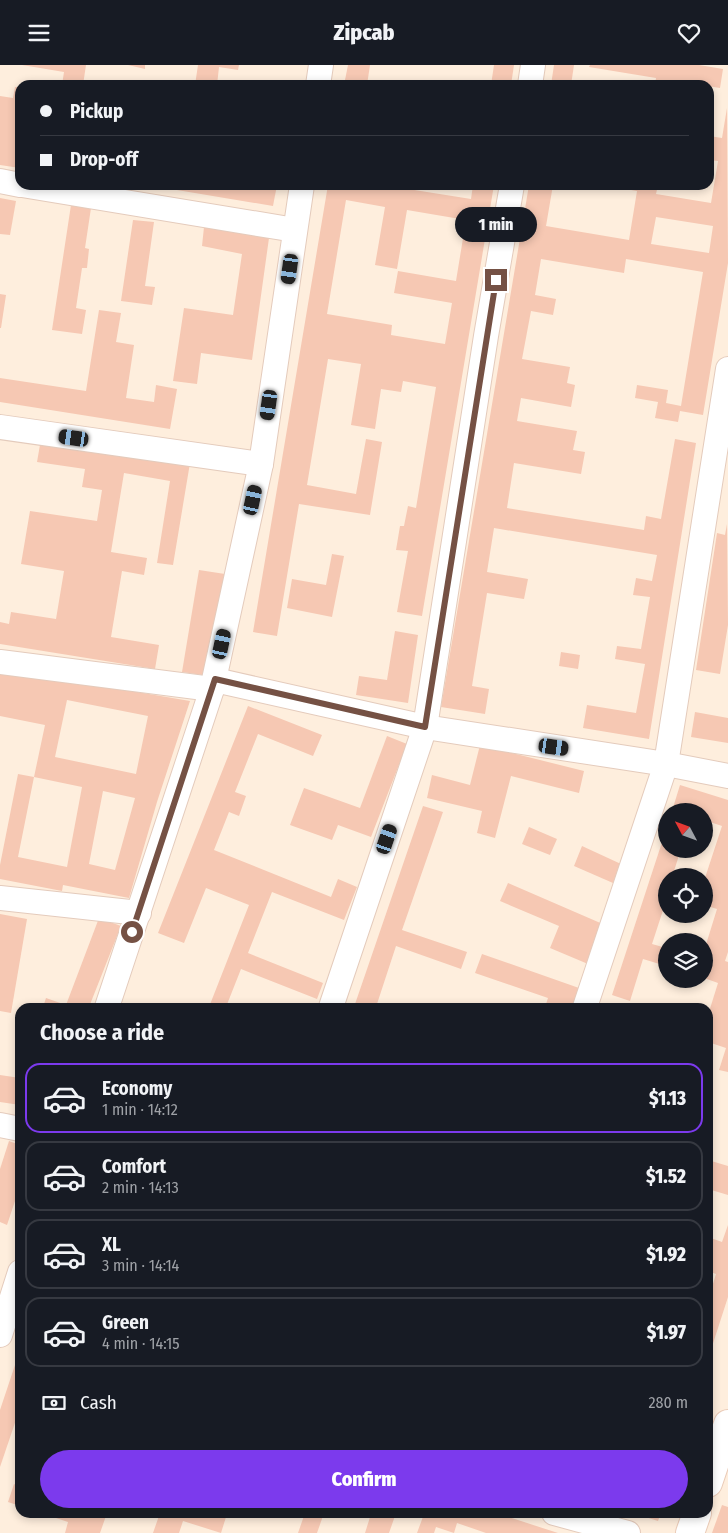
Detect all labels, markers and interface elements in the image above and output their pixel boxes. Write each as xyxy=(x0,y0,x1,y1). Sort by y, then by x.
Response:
icon: menu xyxy=(25,19,53,47)
text: Zipcab xyxy=(333,19,395,46)
icon: heart xyxy=(675,19,703,47)
text: Pickup xyxy=(70,100,123,123)
text: Drop-off xyxy=(70,148,138,171)
callout: 1 min xyxy=(455,207,537,243)
text: 1 min xyxy=(479,215,513,234)
car xyxy=(280,253,299,285)
route end xyxy=(485,269,507,291)
car xyxy=(259,389,278,421)
car xyxy=(58,428,89,448)
car xyxy=(242,484,263,516)
car xyxy=(211,628,232,660)
car xyxy=(538,737,569,757)
north arrow xyxy=(658,803,712,857)
map controls xyxy=(658,803,713,988)
car xyxy=(375,822,398,856)
button: locate xyxy=(658,868,713,923)
route start xyxy=(121,921,143,943)
button: layers xyxy=(658,933,713,988)
text: Choose a ride xyxy=(40,1019,164,1046)
icon: car xyxy=(42,1076,87,1121)
text: Economy xyxy=(102,1077,172,1100)
text: $1.13 xyxy=(649,1087,686,1110)
text: 1 min · 14:12 xyxy=(102,1100,178,1119)
icon: car xyxy=(42,1154,87,1199)
text: Comfort xyxy=(102,1155,166,1178)
text: $1.52 xyxy=(646,1165,686,1188)
text: 2 min · 14:13 xyxy=(102,1178,179,1197)
icon: car xyxy=(42,1232,87,1277)
text: XL xyxy=(102,1233,121,1256)
text: $1.92 xyxy=(646,1243,686,1266)
text: 3 min · 14:14 xyxy=(102,1256,179,1275)
icon: car xyxy=(42,1310,87,1355)
text: Green xyxy=(102,1311,149,1334)
text: $1.97 xyxy=(647,1321,686,1344)
text: 4 min · 14:15 xyxy=(102,1334,180,1353)
icon: cash xyxy=(40,1389,68,1417)
text: Cash xyxy=(80,1391,117,1414)
text: 280 m xyxy=(649,1393,688,1412)
button: Confirm xyxy=(40,1450,688,1508)

